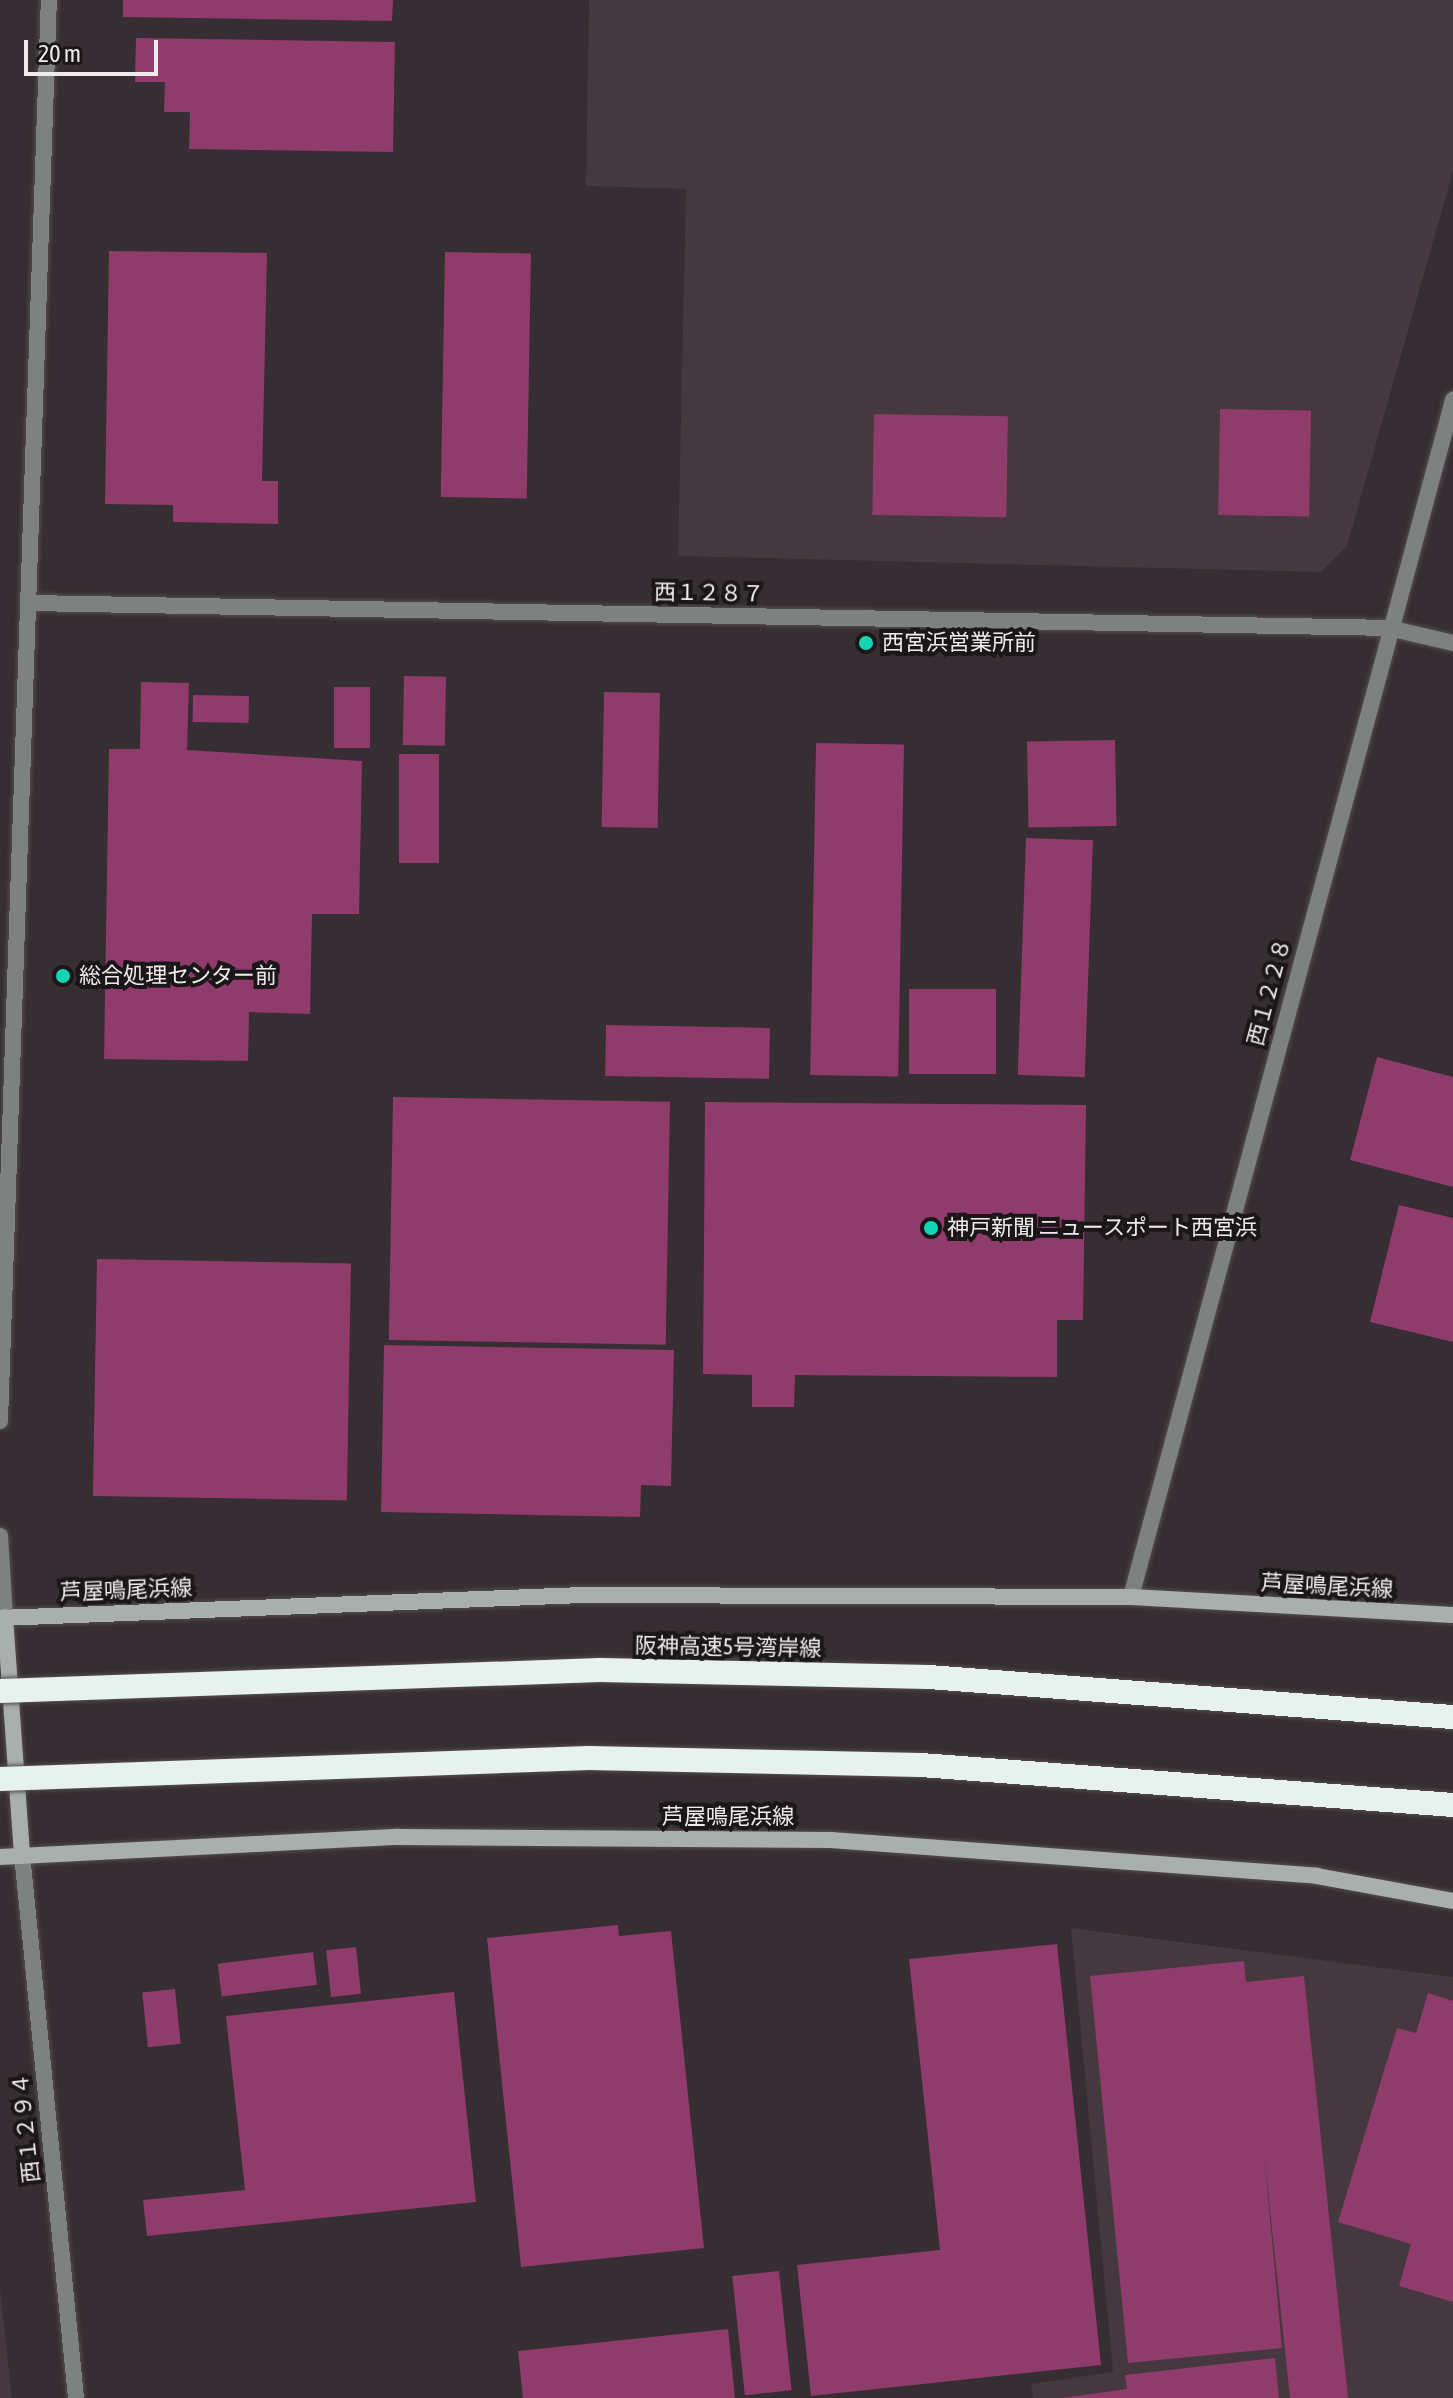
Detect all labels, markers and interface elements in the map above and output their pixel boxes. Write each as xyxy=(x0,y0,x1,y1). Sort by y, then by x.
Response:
scale bar xyxy=(28,24,162,74)
text: 20 m xyxy=(38,40,81,67)
street label: 西１２８７ xyxy=(654,579,764,607)
place label: 西宮浜営業所前 xyxy=(882,630,1036,656)
marker: 西宮浜営業所前 xyxy=(857,634,875,652)
street label: 西１２２８ xyxy=(1242,935,1296,1049)
place label: 総合処理センター前 xyxy=(79,963,277,989)
marker: 総合処理センター前 xyxy=(54,967,72,985)
place label: 神戸新聞 ニュースポート西宮浜 xyxy=(947,1215,1258,1241)
marker: 神戸新聞 ニュースポート西宮浜 xyxy=(922,1219,940,1237)
street label: 芦屋鳴尾浜線 xyxy=(1260,1569,1394,1603)
street label: 芦屋鳴尾浜線 xyxy=(60,1575,192,1605)
street label: 阪神高速5号湾岸線 xyxy=(635,1632,821,1662)
street label: 芦屋鳴尾浜線 xyxy=(662,1804,794,1830)
street label: 西１２９４ xyxy=(7,2072,45,2184)

